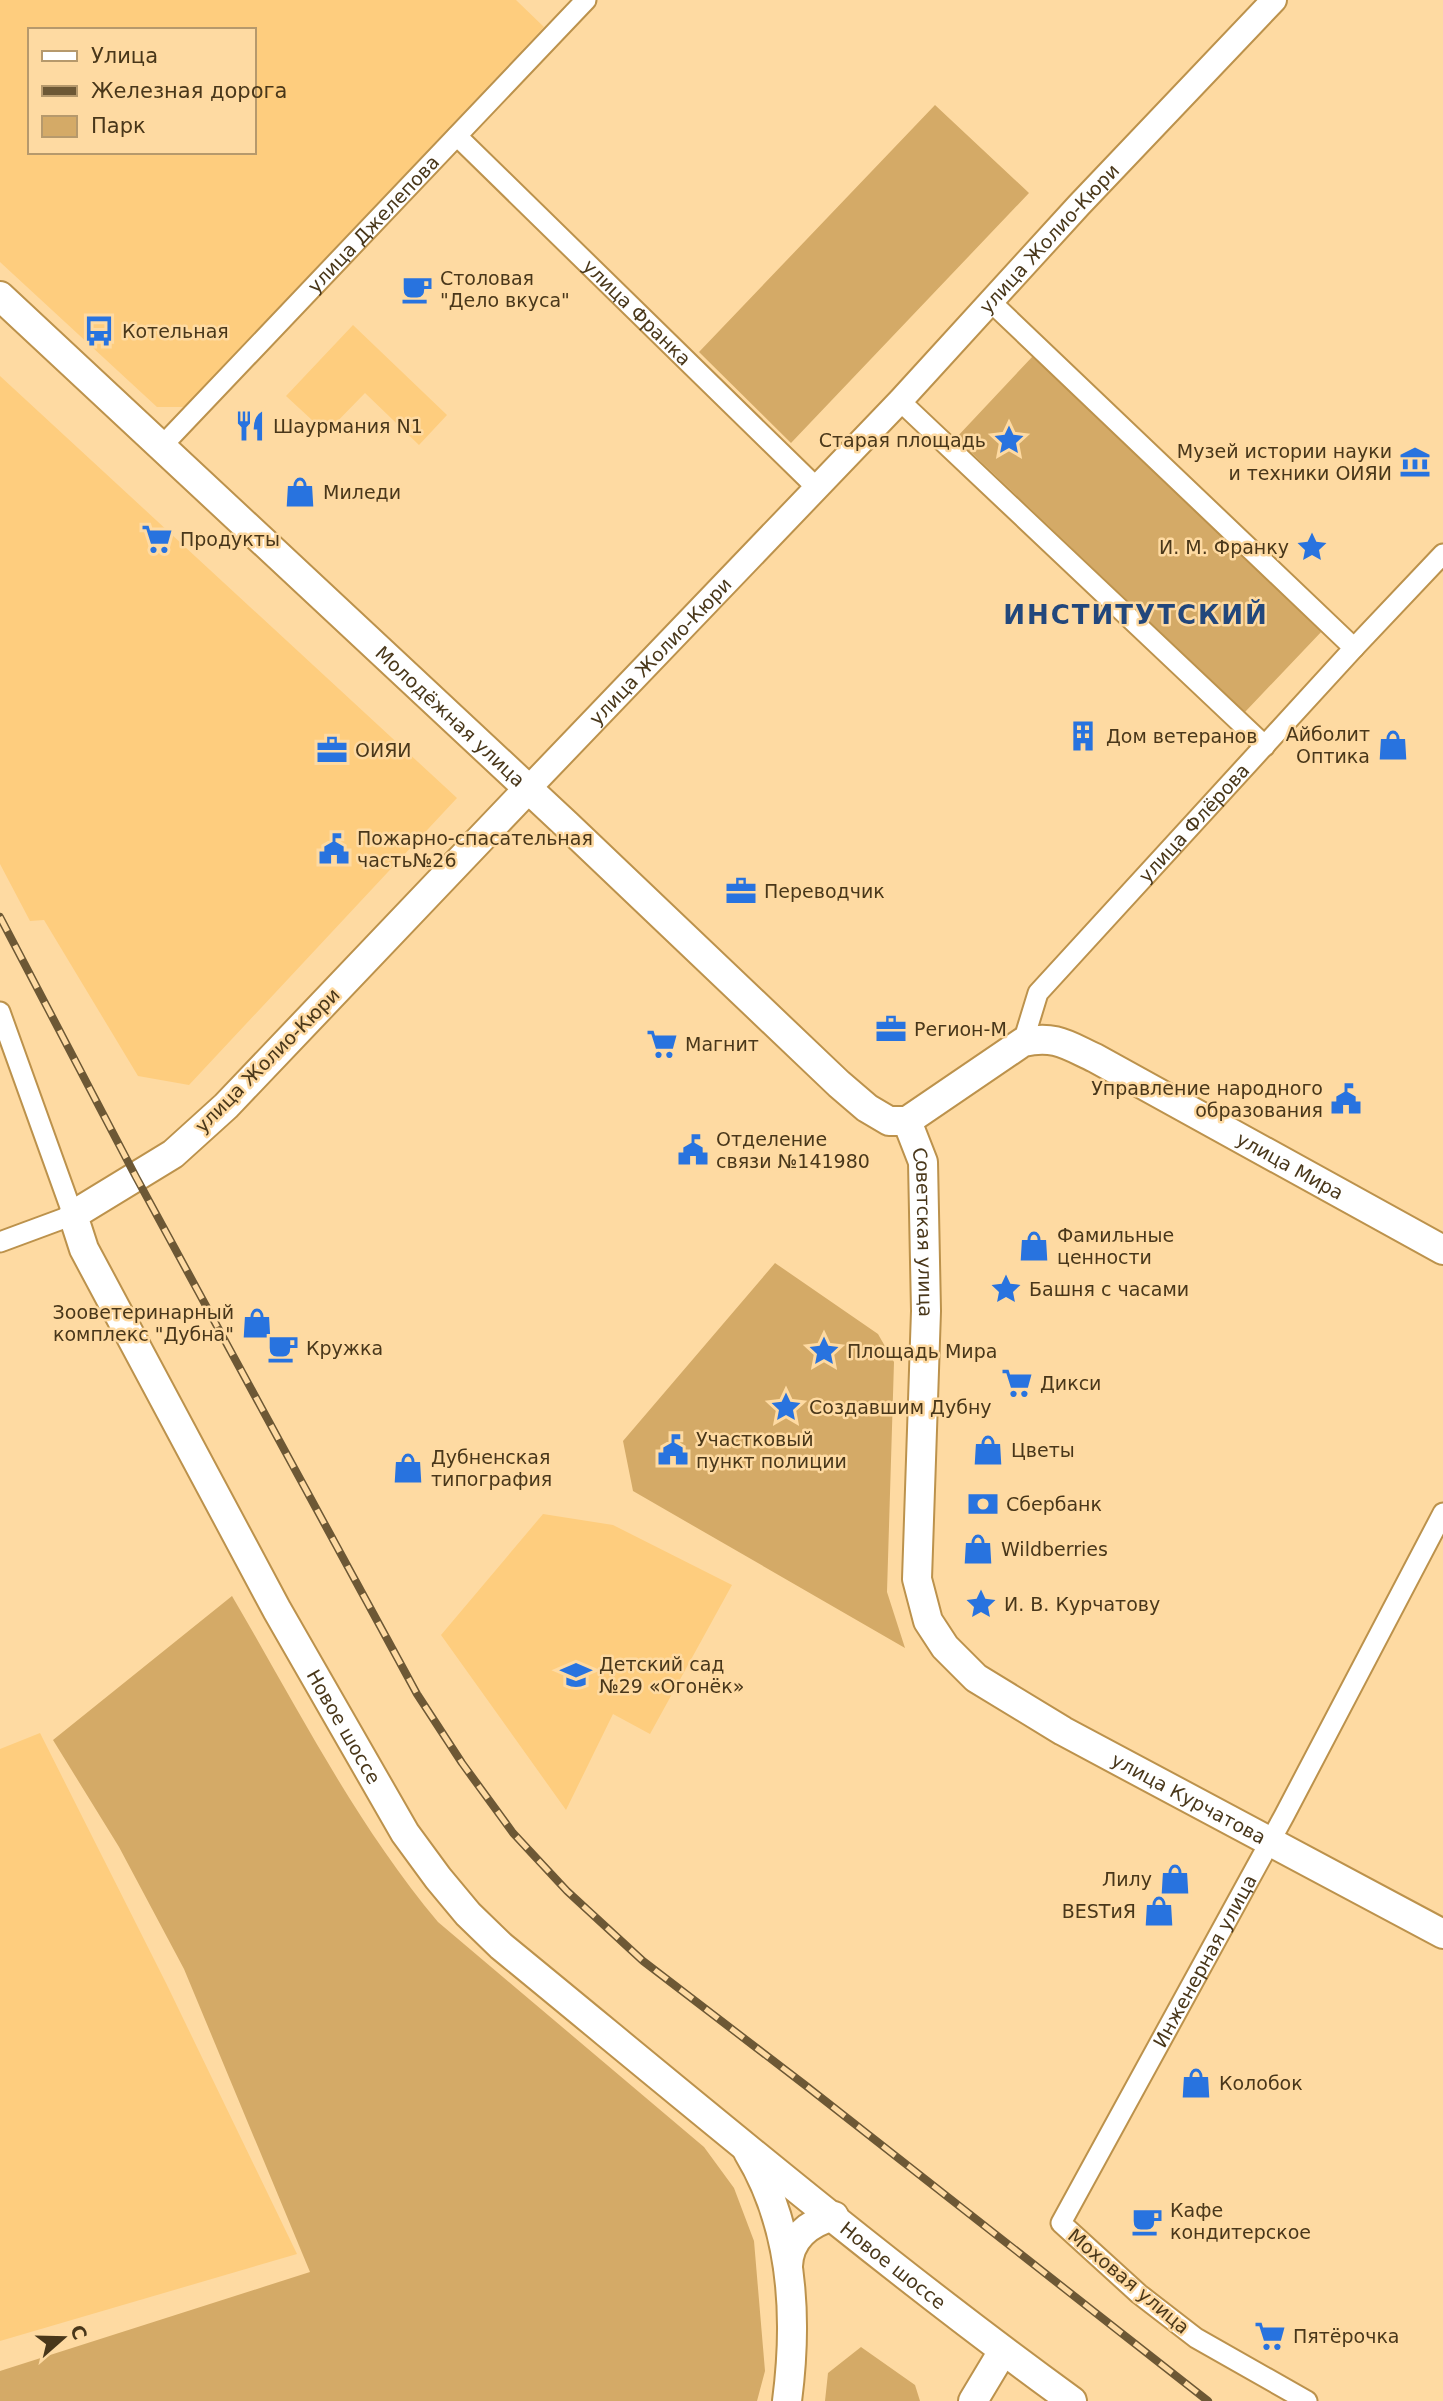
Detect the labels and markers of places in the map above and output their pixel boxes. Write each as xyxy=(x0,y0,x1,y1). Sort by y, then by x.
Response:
place label: Столовая "Дело вкуса" xyxy=(440,267,570,311)
cafe icon: Столовая "Дело вкуса" xyxy=(400,272,434,306)
bus stop icon: Котельная xyxy=(82,314,116,348)
place label: Котельная xyxy=(122,320,229,342)
restaurant icon: Шаурмания N1 xyxy=(233,409,267,443)
place label: Шаурмания N1 xyxy=(273,415,423,437)
place icon: Старая площадь xyxy=(992,423,1026,457)
place label: Старая площадь xyxy=(819,429,986,451)
place label: Музей истории науки и техники ОИЯИ xyxy=(1177,440,1392,484)
museum icon: Музей истории науки и техники ОИЯИ xyxy=(1398,445,1432,479)
shop icon: Миледи xyxy=(283,475,317,509)
place label: Миледи xyxy=(323,481,401,503)
supermarket icon: Продукты xyxy=(140,522,174,556)
place label: Продукты xyxy=(180,528,280,550)
place icon: И. М. Франку xyxy=(1295,530,1329,564)
place label: И. М. Франку xyxy=(1159,536,1289,558)
building icon: Дом ветеранов xyxy=(1066,719,1100,753)
place label: Айболит Оптика xyxy=(1286,723,1370,767)
place label: Дом ветеранов xyxy=(1106,725,1257,747)
shop icon: Айболит Оптика xyxy=(1376,728,1410,762)
office icon: ОИЯИ xyxy=(315,733,349,767)
place label: ОИЯИ xyxy=(355,739,412,761)
place label: Пожарно-спасательная часть№26 xyxy=(357,827,593,871)
public building icon: Пожарно-спасательная часть№26 xyxy=(317,832,351,866)
office icon: Переводчик xyxy=(724,874,758,908)
place label: Переводчик xyxy=(764,880,885,902)
office icon: Регион-М xyxy=(874,1012,908,1046)
place label: Регион-М xyxy=(914,1018,1007,1040)
supermarket icon: Магнит xyxy=(645,1027,679,1061)
place label: Магнит xyxy=(685,1033,759,1055)
place label: Управление народного образования xyxy=(1091,1077,1323,1121)
public building icon: Управление народного образования xyxy=(1329,1082,1363,1116)
place label: Отделение связи №141980 xyxy=(716,1128,870,1172)
public building icon: Отделение связи №141980 xyxy=(676,1133,710,1167)
place label: Фамильные ценности xyxy=(1057,1224,1174,1268)
shop icon: Фамильные ценности xyxy=(1017,1229,1051,1263)
place icon: Башня с часами xyxy=(989,1272,1023,1306)
place label: Башня с часами xyxy=(1029,1278,1189,1300)
place label: Зооветеринарный комплекс "Дубна" xyxy=(53,1301,234,1345)
shop icon: Зооветеринарный комплекс "Дубна" xyxy=(240,1306,274,1340)
cafe icon: Кружка xyxy=(266,1331,300,1365)
place icon: Площадь Мира xyxy=(807,1334,841,1368)
place label: Кружка xyxy=(306,1337,383,1359)
place label: Площадь Мира xyxy=(847,1340,997,1362)
supermarket icon: Дикси xyxy=(1000,1366,1034,1400)
place label: Дикси xyxy=(1040,1372,1101,1394)
place icon: Создавшим Дубну xyxy=(769,1390,803,1424)
place label: Создавшим Дубну xyxy=(809,1396,992,1418)
place label: Участковый пункт полиции xyxy=(696,1428,847,1472)
public building icon: Участковый пункт полиции xyxy=(656,1433,690,1467)
shop icon: Цветы xyxy=(971,1433,1005,1467)
place label: Цветы xyxy=(1011,1439,1075,1461)
place label: Дубненская типография xyxy=(431,1446,552,1490)
shop icon: Дубненская типография xyxy=(391,1451,425,1485)
bank icon: Сбербанк xyxy=(966,1487,1000,1521)
place label: Сбербанк xyxy=(1006,1493,1102,1515)
shop icon: Wildberries xyxy=(961,1532,995,1566)
place label: Wildberries xyxy=(1001,1538,1108,1560)
place icon: И. В. Курчатову xyxy=(964,1587,998,1621)
place label: И. В. Курчатову xyxy=(1004,1593,1160,1615)
place label: Детский сад №29 «Огонёк» xyxy=(599,1653,744,1697)
school or university icon: Детский сад №29 «Огонёк» xyxy=(559,1658,593,1692)
shop icon: Лилу xyxy=(1158,1862,1192,1896)
place label: Лилу xyxy=(1102,1868,1152,1890)
shop icon: BESTиЯ xyxy=(1142,1894,1176,1928)
place label: BESTиЯ xyxy=(1062,1900,1136,1922)
shop icon: Колобок xyxy=(1179,2066,1213,2100)
place label: Колобок xyxy=(1219,2072,1303,2094)
place label: Кафе кондитерское xyxy=(1170,2199,1311,2243)
cafe icon: Кафе кондитерское xyxy=(1130,2204,1164,2238)
supermarket icon: Пятёрочка xyxy=(1253,2319,1287,2353)
place label: Пятёрочка xyxy=(1293,2325,1400,2347)

